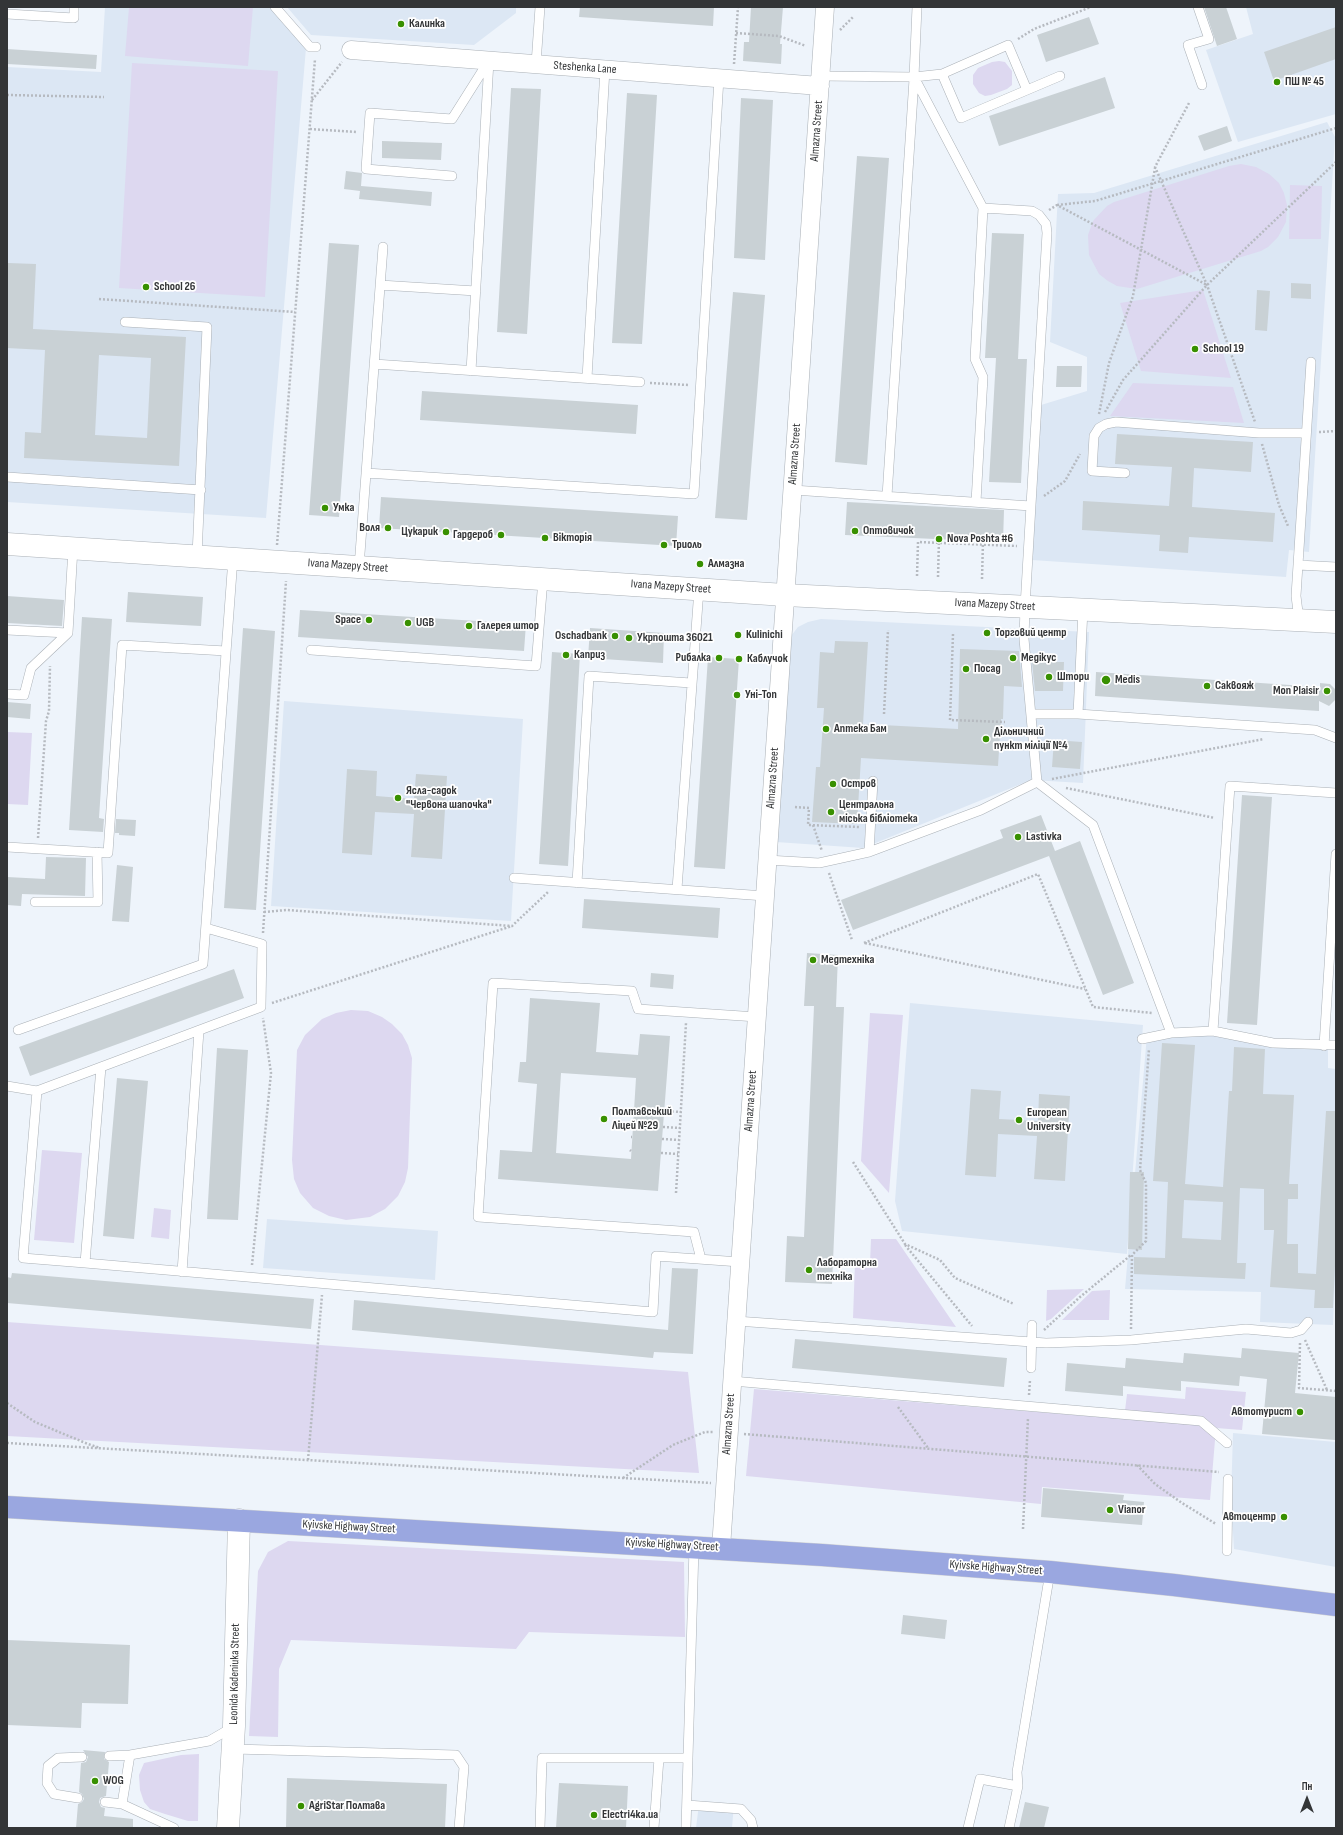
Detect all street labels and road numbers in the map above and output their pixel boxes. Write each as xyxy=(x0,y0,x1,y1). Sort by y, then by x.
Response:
street label: Steshenka Lane xyxy=(553,59,617,77)
street label: Almazna Street xyxy=(808,100,826,162)
street label: Almazna Street xyxy=(786,423,804,485)
street label: Ivana Mazepy Street xyxy=(307,556,389,576)
street label: Ivana Mazepy Street xyxy=(630,577,712,597)
street label: Ivana Mazepy Street xyxy=(954,596,1036,614)
street label: Almazna Street xyxy=(764,747,782,809)
street label: Almazna Street xyxy=(742,1070,760,1132)
street label: Almazna Street xyxy=(720,1393,738,1455)
street label: Kyivske Highway Street xyxy=(302,1517,396,1537)
street label: Kyivske Highway Street xyxy=(625,1535,719,1555)
street label: Kyivske Highway Street xyxy=(949,1558,1043,1578)
street label: Leonida Kadeniuka Street xyxy=(227,1623,243,1725)

